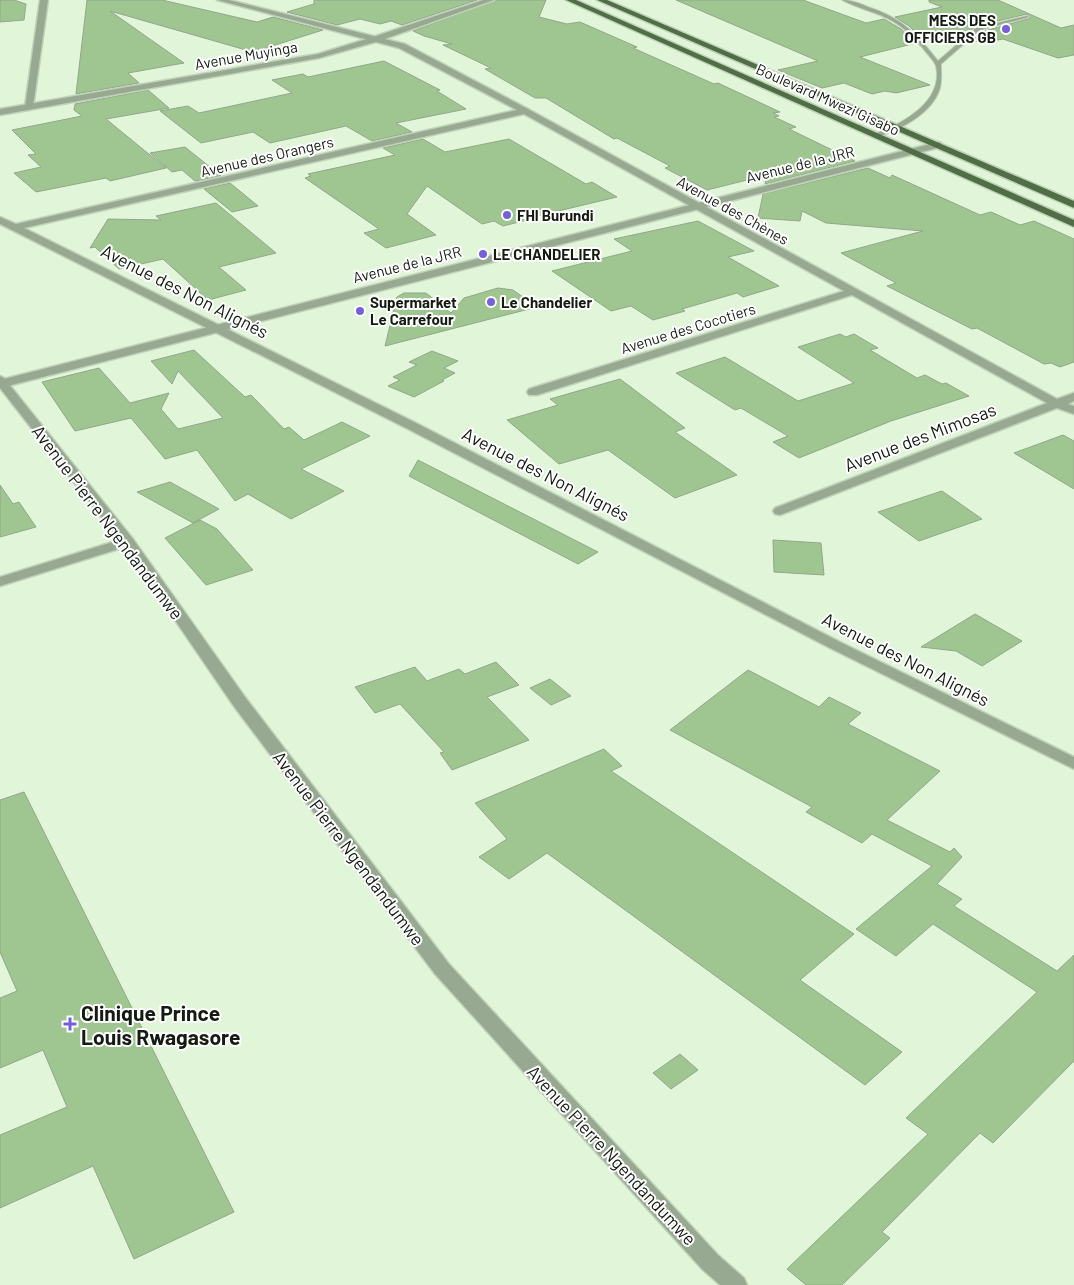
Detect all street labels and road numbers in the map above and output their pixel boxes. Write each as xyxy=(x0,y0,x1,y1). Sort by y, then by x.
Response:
street label: Avenue Muyinga xyxy=(193,37,299,73)
street label: Boulevard Mwezi Gisabo xyxy=(754,59,902,139)
street label: Avenue des Orangers xyxy=(199,132,335,180)
street label: Avenue de la JRR xyxy=(744,142,856,186)
street label: Avenue des Chènes xyxy=(674,172,792,248)
street label: Avenue des Non Alignés xyxy=(98,239,272,343)
street label: Avenue de la JRR xyxy=(351,242,463,286)
street label: Avenue des Cocotiers xyxy=(618,299,758,357)
street label: Avenue des Mimosas xyxy=(841,398,999,476)
street label: Avenue Pierre Ngendandumwe xyxy=(28,420,188,624)
street label: Avenue des Non Alignés xyxy=(459,422,633,526)
street label: Avenue des Non Alignés xyxy=(819,607,993,711)
street label: Avenue Pierre Ngendandumwe xyxy=(269,746,429,950)
street label: Avenue Pierre Ngendandumwe xyxy=(523,1061,701,1249)

